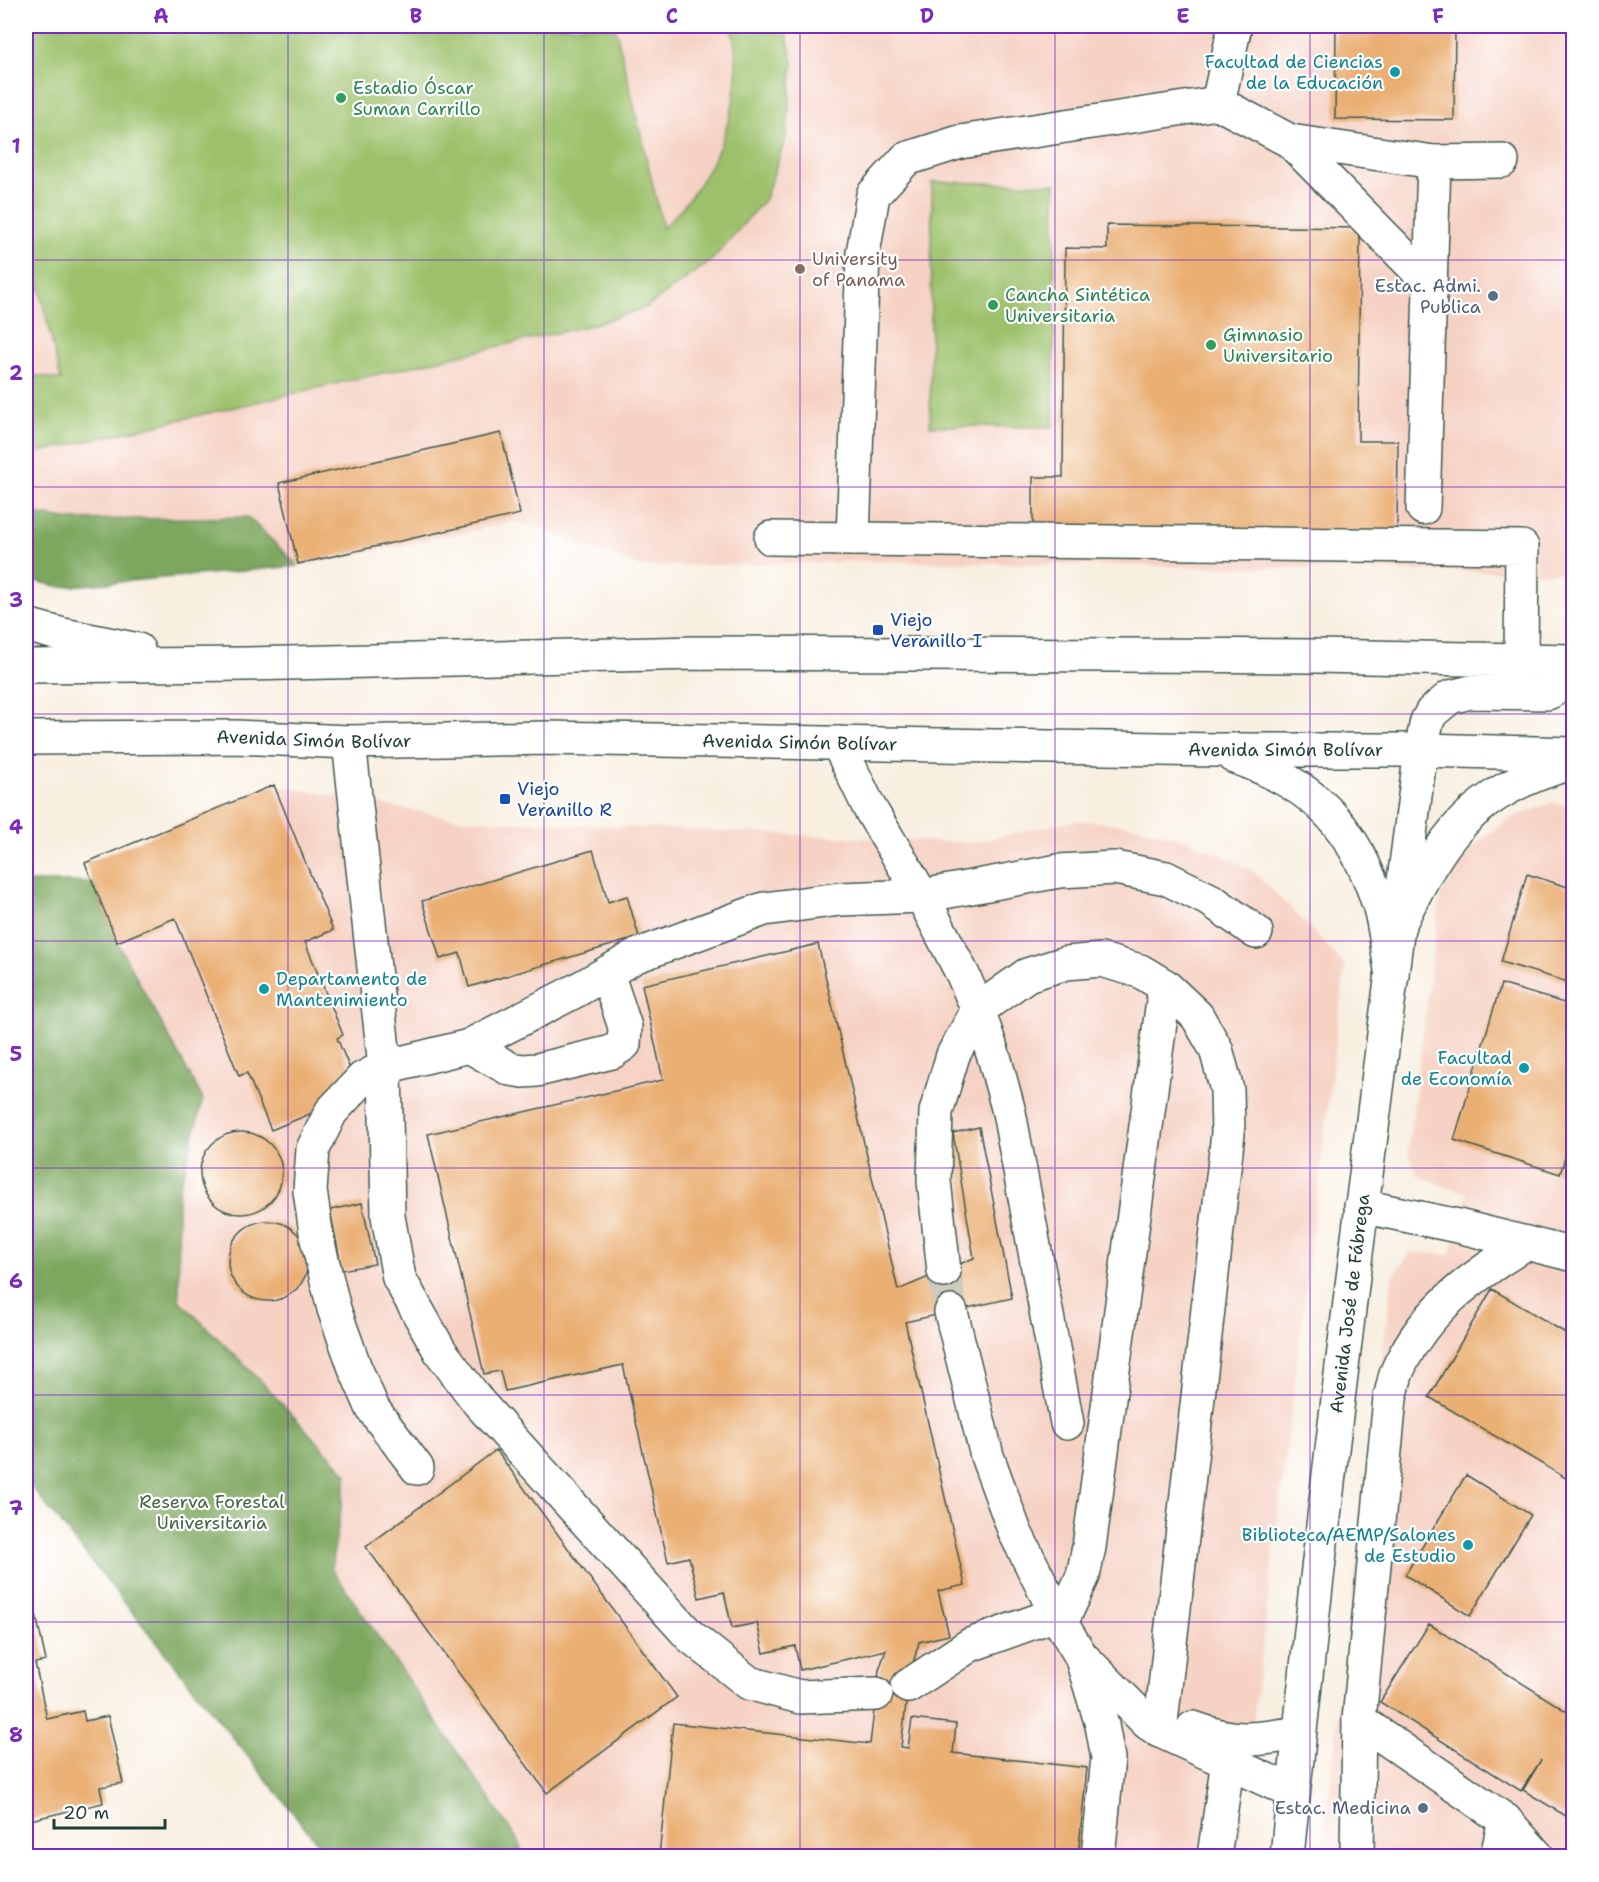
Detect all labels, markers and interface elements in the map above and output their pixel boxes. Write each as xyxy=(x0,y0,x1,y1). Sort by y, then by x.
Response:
text: A xyxy=(153,3,169,29)
text: B xyxy=(410,3,422,29)
text: C xyxy=(666,3,678,29)
text: D xyxy=(920,3,934,29)
text: E xyxy=(1176,3,1190,29)
text: F xyxy=(1432,3,1444,29)
place label: Facultad de Ciencias de la Educación xyxy=(1205,50,1383,95)
marker: Facultad de Ciencias de la Educación xyxy=(1388,65,1402,79)
place label: Estadio Óscar Suman Carrillo xyxy=(353,76,481,121)
marker: Estadio Óscar Suman Carrillo xyxy=(334,91,348,105)
text: 1 xyxy=(11,133,21,159)
place label: University of Panama xyxy=(812,247,905,292)
marker: University of Panama xyxy=(793,262,807,276)
place label: Estac. Admi. Publica xyxy=(1375,274,1481,319)
place label: Cancha Sintética Universitaria xyxy=(1005,283,1150,328)
marker: Estac. Admi. Publica xyxy=(1486,289,1500,303)
marker: Cancha Sintética Universitaria xyxy=(986,298,1000,312)
place label: Gimnasio Universitario xyxy=(1223,323,1333,368)
marker: Gimnasio Universitario xyxy=(1204,338,1218,352)
text: 2 xyxy=(9,360,23,386)
text: 3 xyxy=(9,587,23,613)
place label: Viejo Veranillo I xyxy=(890,608,982,653)
marker: Viejo Veranillo I xyxy=(871,623,885,637)
street label: Avenida Simón Bolívar xyxy=(216,725,412,754)
street label: Avenida Simón Bolívar xyxy=(702,729,898,756)
street label: Avenida Simón Bolívar xyxy=(1188,738,1383,762)
place label: Viejo Veranillo R xyxy=(517,777,612,822)
marker: Viejo Veranillo R xyxy=(498,792,512,806)
text: 4 xyxy=(9,814,23,840)
place label: Departamento de Mantenimiento xyxy=(276,967,427,1012)
marker: Departamento de Mantenimiento xyxy=(257,982,271,996)
text: 5 xyxy=(10,1041,22,1067)
place label: Facultad de Economía xyxy=(1401,1046,1512,1091)
marker: Facultad de Economía xyxy=(1517,1061,1531,1075)
street label: Avenida José de Fábrega xyxy=(1324,1192,1375,1415)
text: 6 xyxy=(9,1268,23,1294)
park label: Reserva Forestal Universitaria xyxy=(139,1490,285,1535)
text: 7 xyxy=(9,1495,23,1521)
place label: Biblioteca/AEMP/Salones de Estudio xyxy=(1242,1523,1456,1568)
marker: Biblioteca/AEMP/Salones de Estudio xyxy=(1461,1538,1475,1552)
text: 8 xyxy=(9,1722,23,1748)
scale bar xyxy=(54,1792,165,1830)
place label: Estac. Medicina xyxy=(1275,1796,1411,1820)
text: 20 m xyxy=(63,1801,109,1825)
marker: Estac. Medicina xyxy=(1416,1801,1430,1815)

